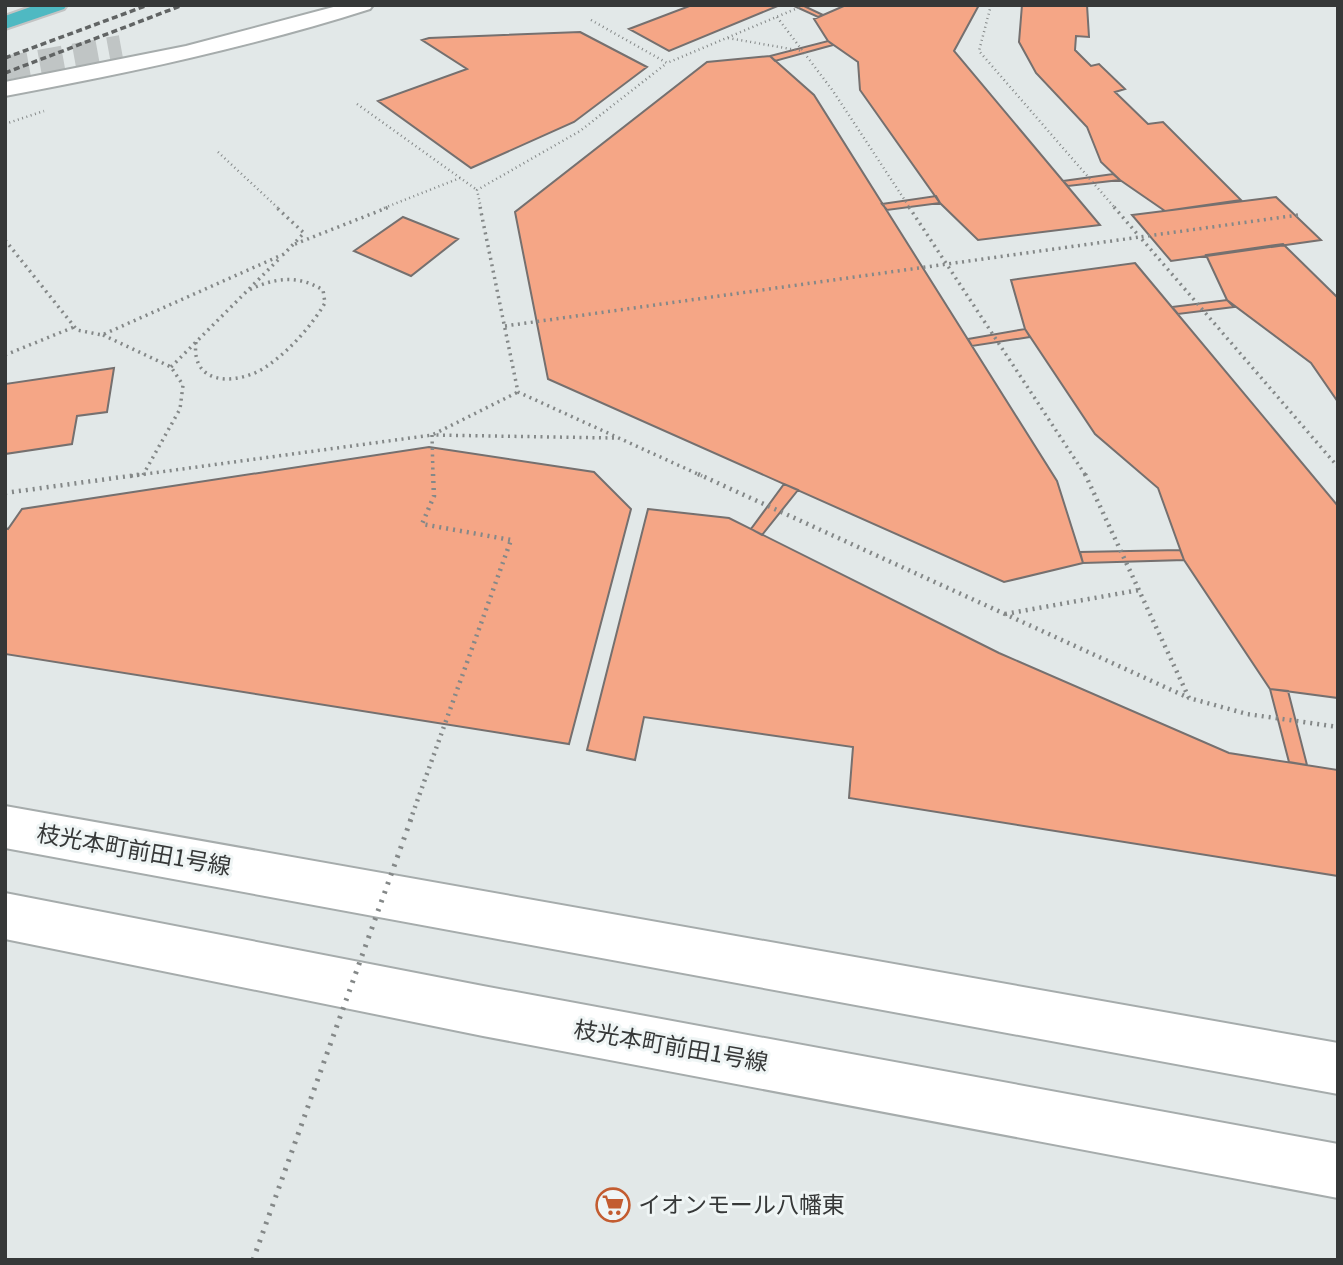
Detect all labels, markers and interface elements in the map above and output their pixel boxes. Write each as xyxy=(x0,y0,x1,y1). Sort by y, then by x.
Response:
street label: 枝光本町前田1号線 xyxy=(35,814,234,882)
street label: 枝光本町前田1号線 xyxy=(572,1010,771,1078)
supermarket icon: イオンモール八幡東 xyxy=(594,1186,632,1224)
place label: イオンモール八幡東 xyxy=(638,1186,845,1220)

